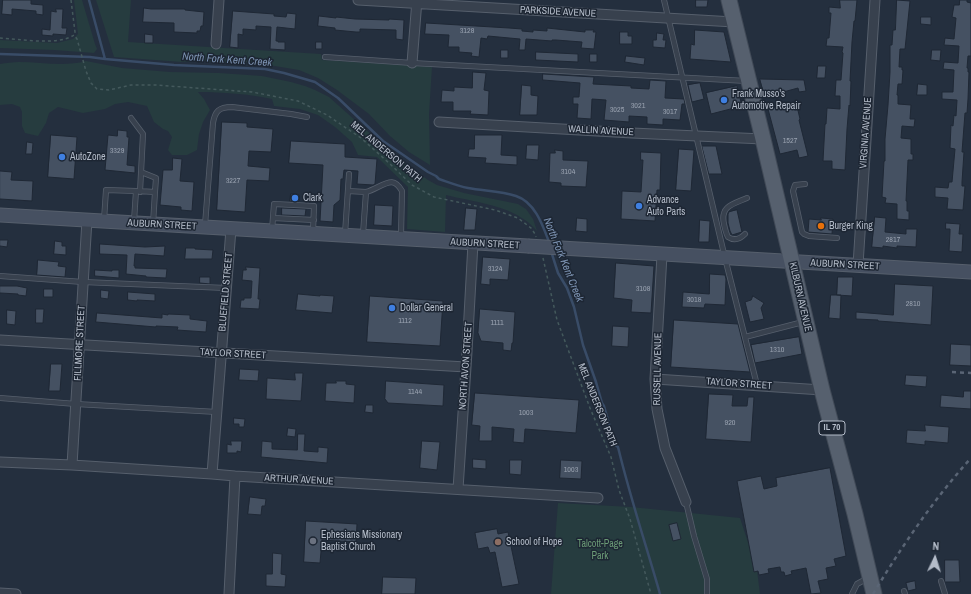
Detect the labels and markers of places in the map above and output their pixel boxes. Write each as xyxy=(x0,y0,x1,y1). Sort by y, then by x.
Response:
place label: Frank Musso's Automotive Repair xyxy=(732,88,800,112)
marker: Frank Musso's Automotive Repair xyxy=(719,95,729,105)
place label: AutoZone xyxy=(70,151,106,163)
marker: AutoZone xyxy=(57,152,67,162)
place label: Clark xyxy=(303,192,322,204)
marker: Clark xyxy=(290,193,300,203)
place label: Advance Auto Parts xyxy=(647,194,685,218)
marker: Advance Auto Parts xyxy=(634,201,644,211)
place label: Burger King xyxy=(829,220,873,232)
marker: Burger King xyxy=(816,221,826,231)
place label: Dollar General xyxy=(400,302,453,314)
marker: Dollar General xyxy=(387,303,397,313)
place label: Ephesians Missionary Baptist Church xyxy=(321,529,402,552)
marker: Ephesians Missionary Baptist Church xyxy=(308,536,318,546)
place label: School of Hope xyxy=(506,536,562,548)
marker: School of Hope xyxy=(493,537,503,547)

